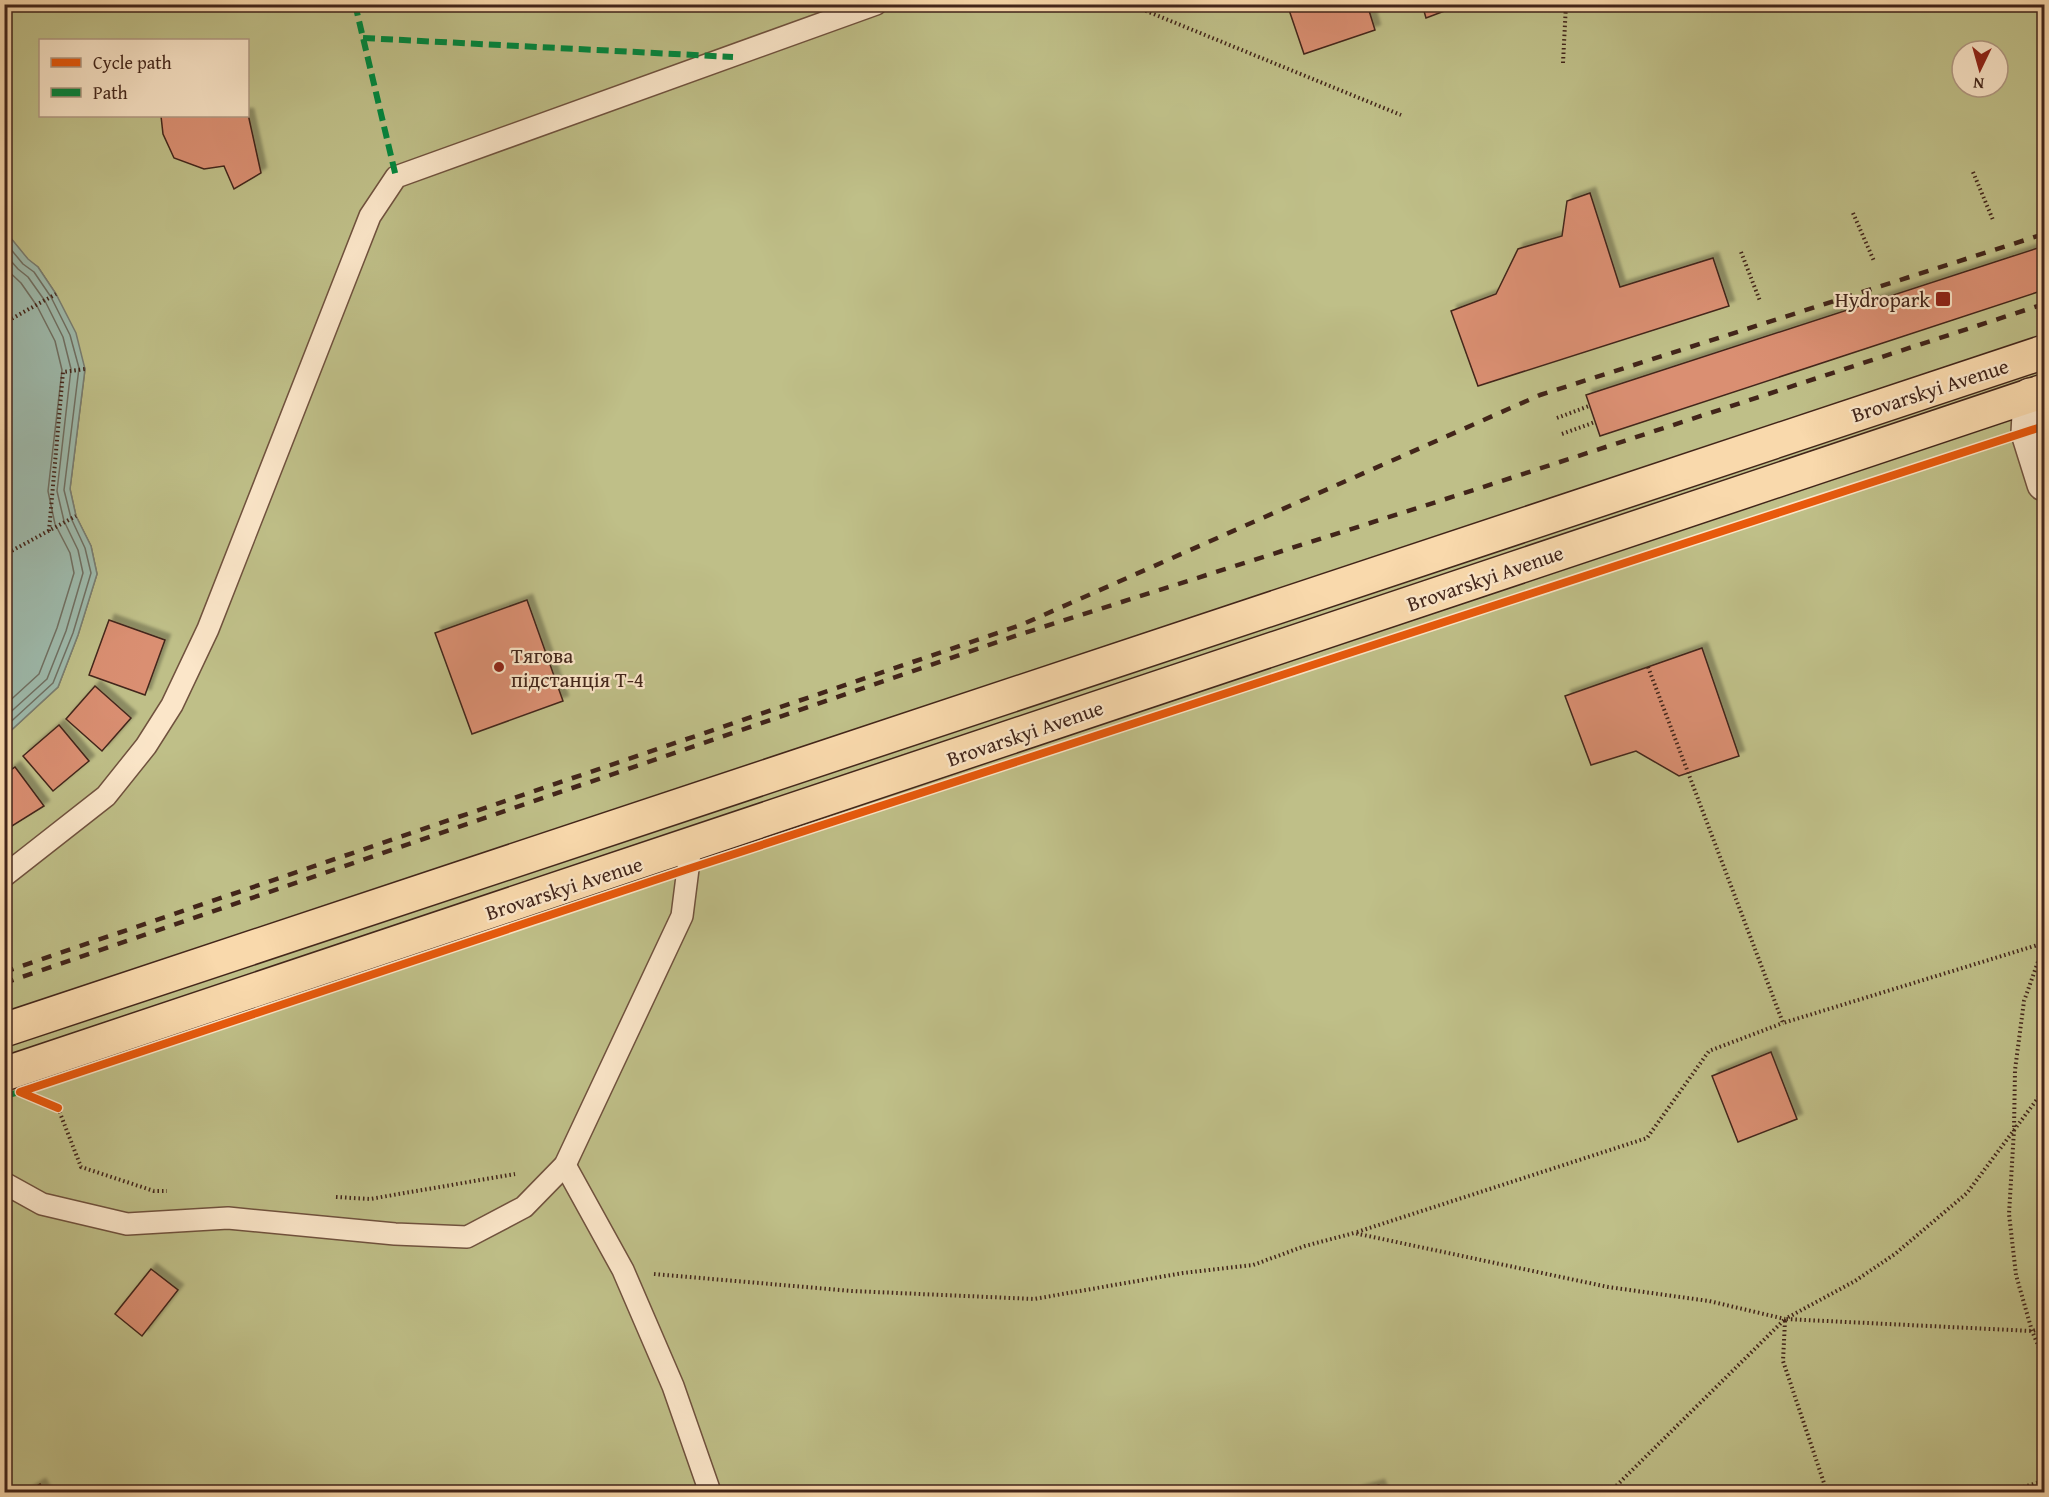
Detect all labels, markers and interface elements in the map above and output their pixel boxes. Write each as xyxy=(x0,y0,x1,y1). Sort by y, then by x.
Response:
legend xyxy=(39,39,249,117)
north arrow xyxy=(1950,39,2010,99)
text: Cycle path xyxy=(93,49,172,76)
text: N xyxy=(1972,71,1985,96)
text: Path xyxy=(93,79,128,106)
place label: Hydropark xyxy=(1835,284,1930,315)
marker: Hydropark xyxy=(1934,290,1952,308)
street label: Brovarskyi Avenue xyxy=(1847,350,2013,430)
street label: Brovarskyi Avenue xyxy=(1403,537,1568,619)
place label: Тягова підстанція Т-4 xyxy=(511,640,644,695)
marker: Тягова підстанція Т-4 xyxy=(492,660,506,674)
street label: Brovarskyi Avenue xyxy=(943,692,1108,774)
street label: Brovarskyi Avenue xyxy=(481,848,647,928)

